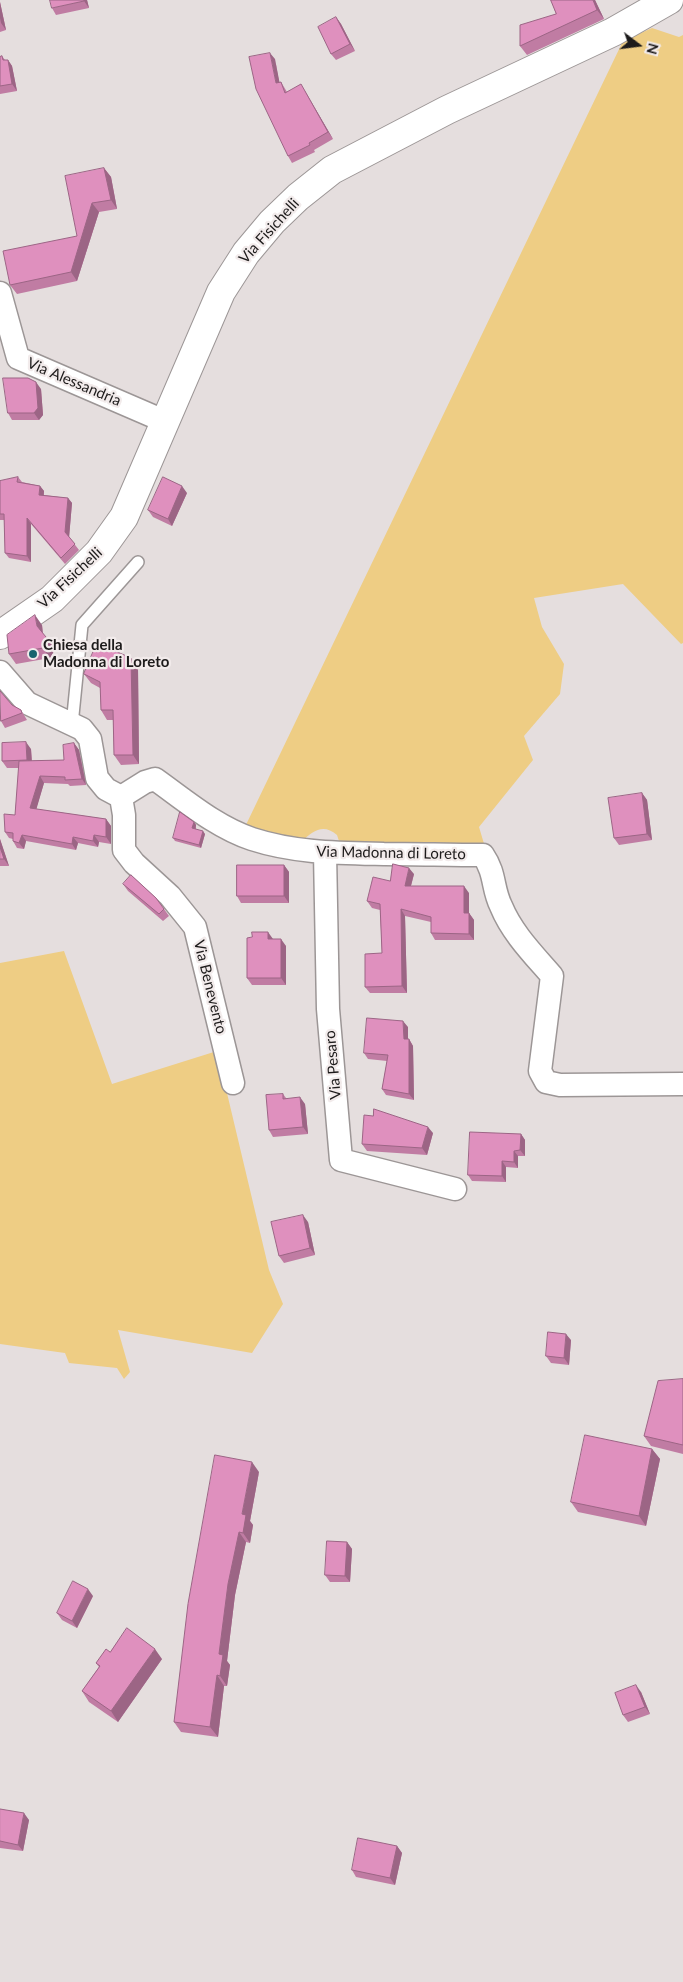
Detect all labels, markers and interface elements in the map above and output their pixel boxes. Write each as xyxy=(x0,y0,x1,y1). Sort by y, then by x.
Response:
north arrow xyxy=(613,20,663,70)
text: N xyxy=(643,42,663,56)
street label: Via Fisichelli xyxy=(235,195,303,267)
street label: Via Alessandria xyxy=(24,354,124,410)
street label: Via Fisichelli xyxy=(34,544,106,612)
place label: Chiesa della Madonna di Loreto xyxy=(43,636,169,671)
marker: Chiesa della Madonna di Loreto xyxy=(27,648,39,660)
street label: Via Madonna di Loreto xyxy=(316,843,466,863)
street label: Via Benevento xyxy=(190,938,230,1036)
street label: Via Pesaro xyxy=(321,1030,345,1100)

